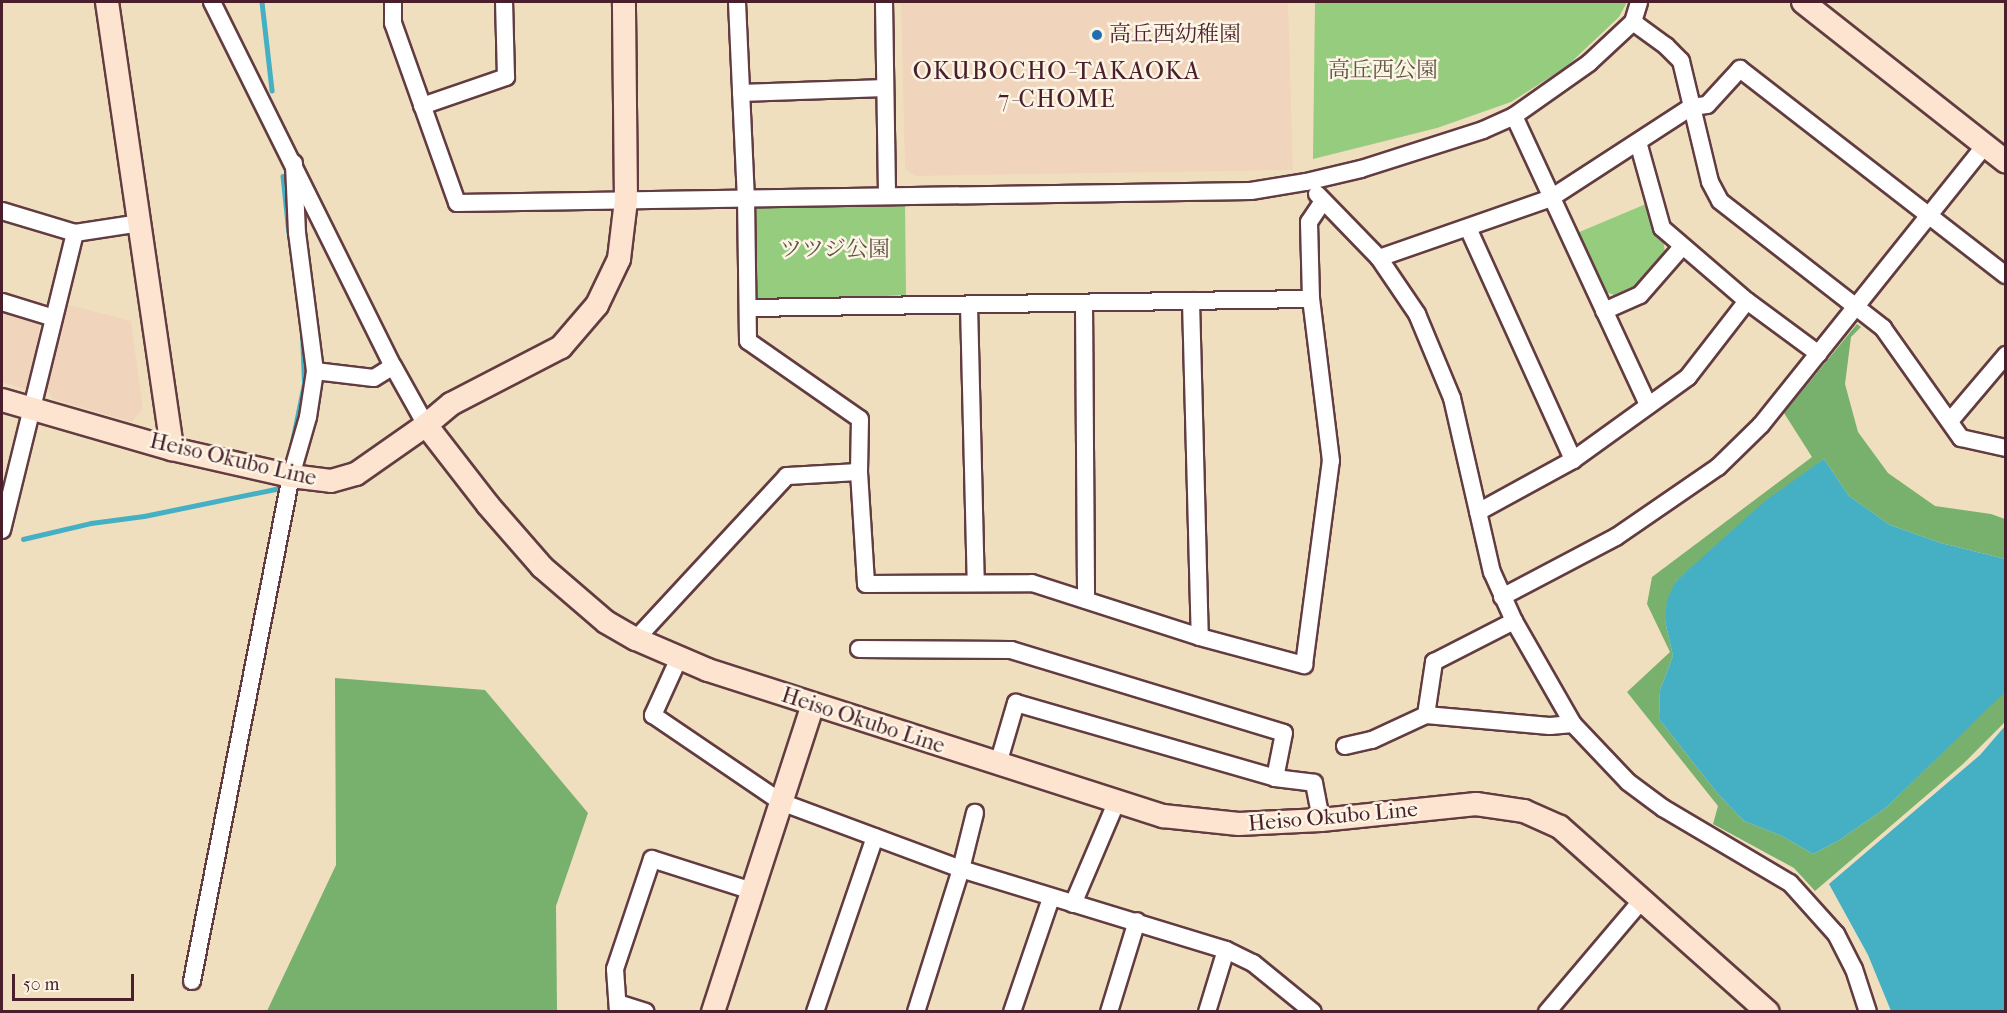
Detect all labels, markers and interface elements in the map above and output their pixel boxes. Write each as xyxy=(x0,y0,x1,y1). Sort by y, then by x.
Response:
place label: 高丘西幼稚園 xyxy=(1109,22,1241,48)
marker: 高丘西幼稚園 xyxy=(1090,28,1104,42)
district label: OKUBOCHO-TAKAOKA 7-CHOME xyxy=(913,58,1201,114)
park label: 高丘西公園 xyxy=(1328,58,1438,84)
park label: ツツジ公園 xyxy=(780,237,890,263)
street label: Heiso Okubo Line xyxy=(147,428,319,492)
street label: Heiso Okubo Line xyxy=(778,682,948,760)
street label: Heiso Okubo Line xyxy=(1247,796,1419,838)
scale bar xyxy=(15,962,136,1000)
text: 50 m xyxy=(23,974,59,995)

